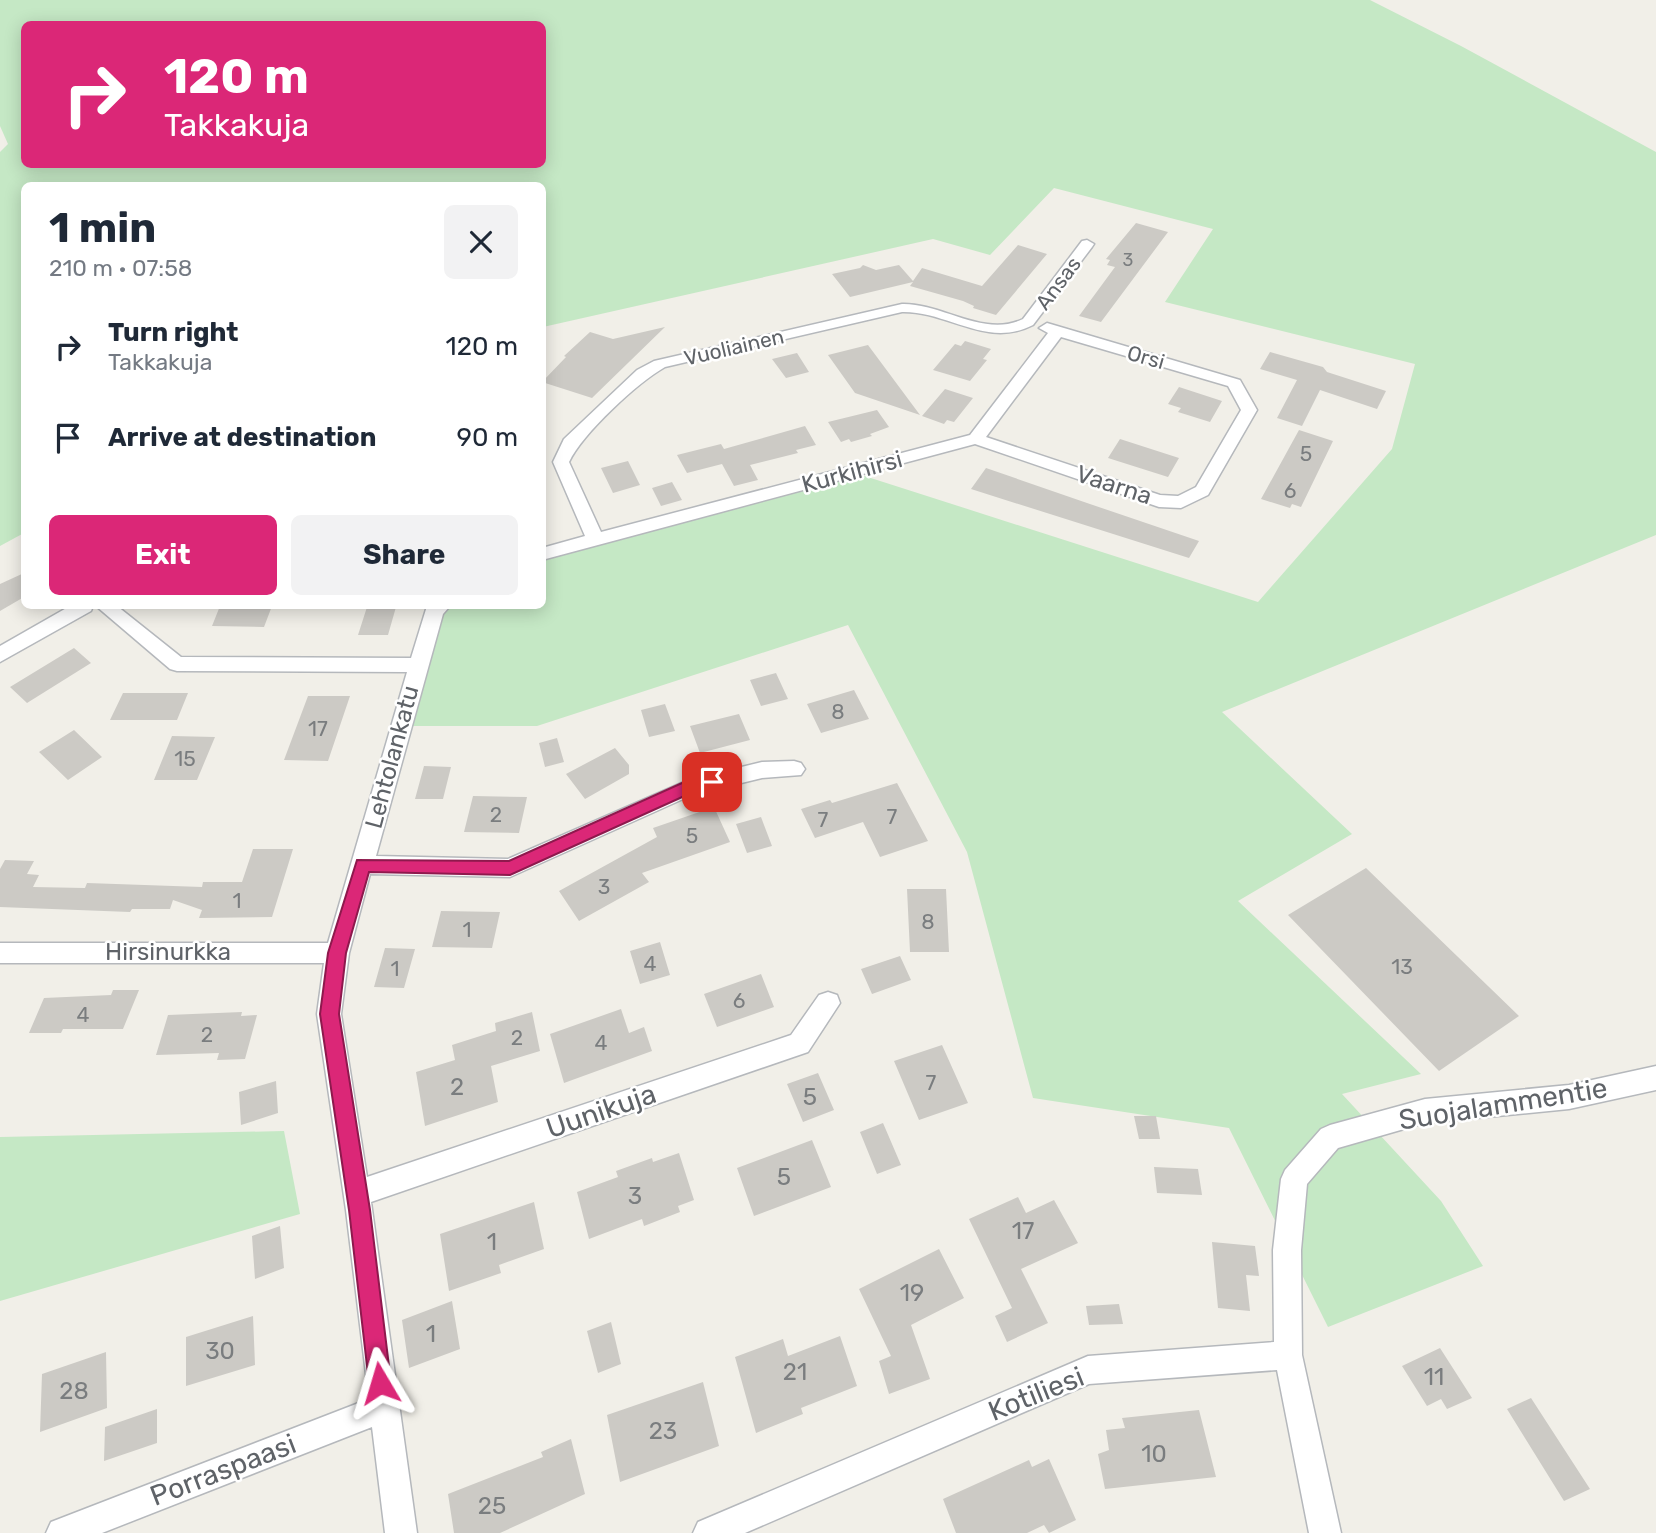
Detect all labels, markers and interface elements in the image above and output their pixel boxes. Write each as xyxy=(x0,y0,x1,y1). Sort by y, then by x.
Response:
text: 120 m xyxy=(164,47,309,105)
icon: right xyxy=(49,49,140,140)
text: Takkakuja xyxy=(164,106,309,144)
text: 1 min xyxy=(49,203,156,253)
button: close xyxy=(444,205,518,279)
house number: 3 xyxy=(1123,249,1133,271)
street label: Ansas xyxy=(1030,252,1086,314)
text: 210 m · 07:58 xyxy=(49,254,192,282)
text: Turn right xyxy=(108,317,238,348)
street label: Vuoliainen xyxy=(682,323,786,371)
icon: right xyxy=(49,328,87,366)
text: 120 m xyxy=(446,331,518,362)
street label: Orsi xyxy=(1124,340,1168,374)
text: Takkakuja xyxy=(108,348,212,376)
icon: arrive xyxy=(49,419,87,457)
text: Arrive at destination xyxy=(108,422,376,453)
text: 90 m xyxy=(457,422,518,453)
house number: 5 xyxy=(1300,441,1312,466)
street label: Kurkihirsi xyxy=(799,445,905,499)
street label: Vaarna xyxy=(1073,460,1155,510)
house number: 6 xyxy=(1284,478,1296,503)
button: Exit xyxy=(49,515,277,595)
button: Share xyxy=(291,515,518,595)
street label: Lehtolankatu xyxy=(359,682,425,832)
house number: 8 xyxy=(831,699,845,724)
house number: 17 xyxy=(308,716,328,741)
house number: 15 xyxy=(174,746,196,771)
pin xyxy=(682,752,742,812)
icon: arrive xyxy=(693,763,731,801)
house number: 2 xyxy=(490,802,502,827)
house number: 7 xyxy=(887,804,898,829)
house number: 7 xyxy=(818,807,829,832)
house number: 5 xyxy=(686,823,698,848)
house number: 3 xyxy=(598,874,610,899)
house number: 1 xyxy=(233,888,242,913)
house number: 8 xyxy=(921,909,935,934)
house number: 1 xyxy=(463,917,472,942)
street label: Hirsinurkka xyxy=(105,938,231,966)
house number: 4 xyxy=(643,951,657,976)
house number: 13 xyxy=(1391,954,1413,979)
house number: 1 xyxy=(391,956,400,981)
house number: 6 xyxy=(733,988,745,1013)
house number: 4 xyxy=(76,1002,90,1027)
house number: 2 xyxy=(201,1022,213,1047)
house number: 2 xyxy=(511,1025,523,1050)
house number: 4 xyxy=(594,1030,608,1055)
house number: 7 xyxy=(926,1070,937,1095)
street label: Suojalammentie xyxy=(1396,1071,1610,1137)
house number: 2 xyxy=(450,1073,464,1101)
street label: Uunikuja xyxy=(542,1077,660,1145)
house number: 5 xyxy=(803,1083,817,1111)
house number: 5 xyxy=(777,1163,791,1191)
house number: 3 xyxy=(628,1182,642,1210)
house number: 17 xyxy=(1012,1217,1034,1245)
house number: 1 xyxy=(487,1228,497,1256)
house number: 19 xyxy=(900,1279,924,1307)
house number: 1 xyxy=(426,1320,436,1348)
house number: 30 xyxy=(205,1337,235,1365)
position arrow xyxy=(343,1346,417,1420)
house number: 21 xyxy=(783,1358,807,1386)
street label: Kotiliesi xyxy=(983,1360,1089,1428)
house number: 11 xyxy=(1424,1363,1444,1391)
house number: 28 xyxy=(59,1377,89,1405)
house number: 23 xyxy=(649,1417,677,1445)
street label: Porraspaasi xyxy=(146,1427,300,1513)
house number: 10 xyxy=(1141,1440,1167,1468)
house number: 25 xyxy=(478,1492,506,1520)

